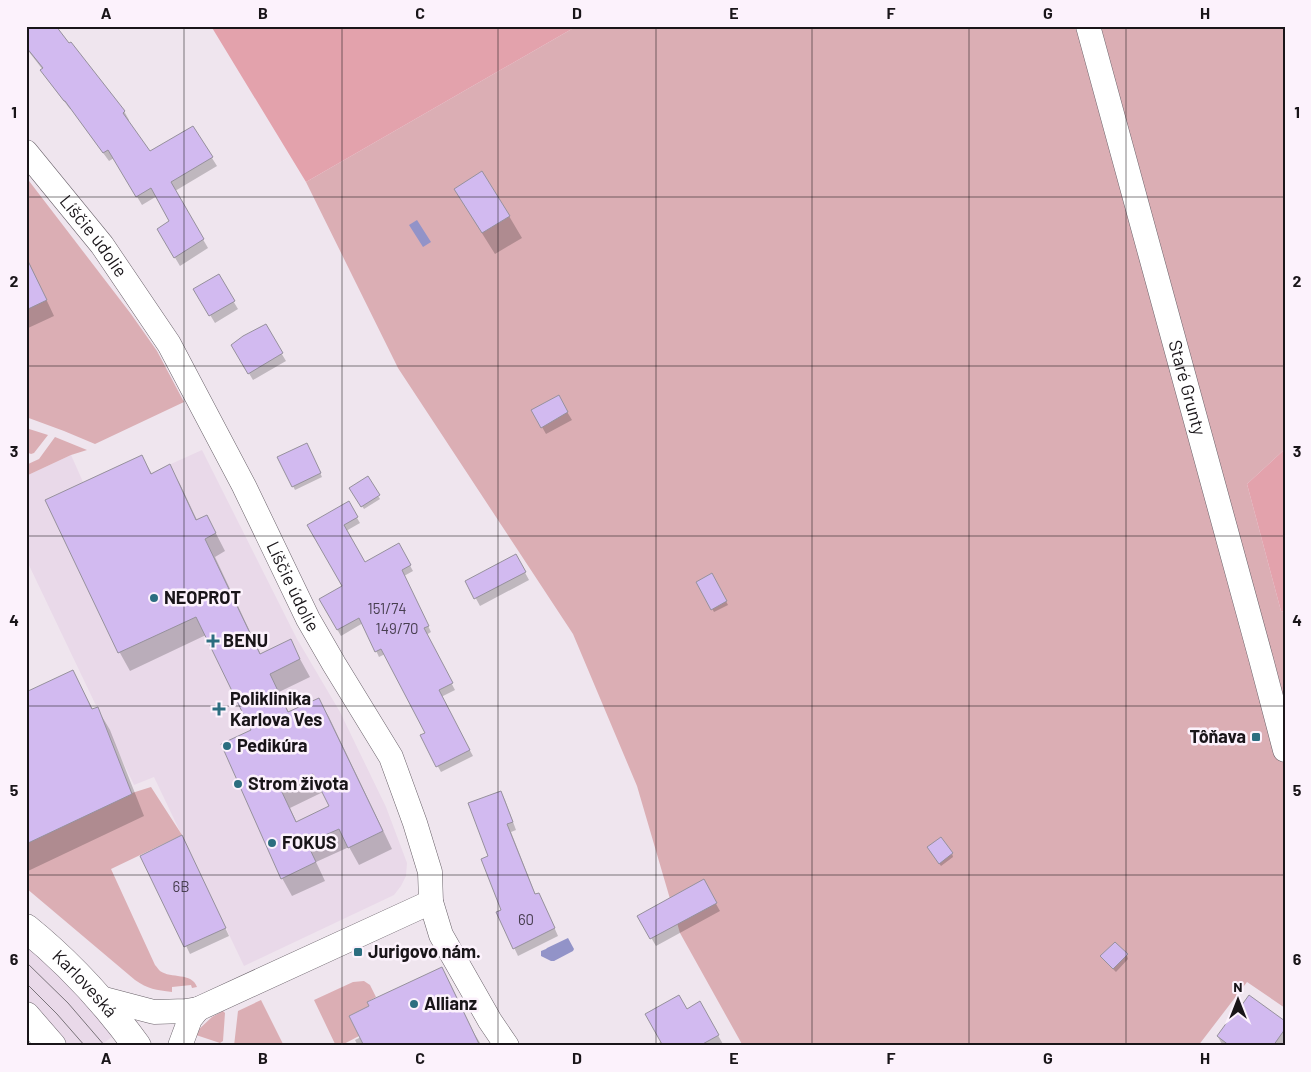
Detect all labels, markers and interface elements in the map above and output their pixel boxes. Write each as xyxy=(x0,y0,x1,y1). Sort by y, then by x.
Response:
text: A xyxy=(101,3,112,22)
text: B xyxy=(258,3,268,22)
text: C xyxy=(415,3,425,22)
text: D xyxy=(572,3,582,22)
text: E xyxy=(729,3,739,22)
text: F xyxy=(887,3,896,22)
text: G xyxy=(1043,3,1053,22)
text: H xyxy=(1200,3,1210,22)
text: 1 xyxy=(11,102,17,121)
text: 1 xyxy=(1294,102,1300,121)
street label: Líščie údolie xyxy=(56,190,133,281)
text: 2 xyxy=(10,271,19,290)
text: 2 xyxy=(1293,271,1302,290)
street label: Staré Grunty xyxy=(1164,337,1211,438)
text: 3 xyxy=(10,441,18,460)
text: 3 xyxy=(1293,441,1301,460)
street label: Líščie údolie xyxy=(262,538,325,635)
place label: NEOPROT xyxy=(164,586,241,608)
marker: NEOPROT xyxy=(148,592,160,604)
house number: 151/74 xyxy=(367,599,407,617)
text: 4 xyxy=(9,610,19,629)
text: 4 xyxy=(1292,610,1302,629)
house number: 149/70 xyxy=(376,619,418,637)
place label: BENU xyxy=(223,629,268,651)
marker: BENU xyxy=(207,635,219,647)
place label: Poliklinika Karlova Ves xyxy=(230,687,322,730)
marker: Poliklinika Karlova Ves xyxy=(212,702,226,716)
place label: Tôňava xyxy=(1190,725,1246,747)
marker: Tôňava xyxy=(1250,731,1262,743)
place label: Pedikúra xyxy=(237,734,308,756)
marker: Pedikúra xyxy=(221,740,233,752)
place label: Strom života xyxy=(248,772,349,794)
marker: Strom života xyxy=(232,778,244,790)
text: 5 xyxy=(10,780,19,799)
text: 5 xyxy=(1293,780,1302,799)
place label: FOKUS xyxy=(282,831,337,853)
marker: FOKUS xyxy=(266,837,278,849)
house number: 6B xyxy=(172,877,190,895)
house number: 60 xyxy=(518,910,534,928)
place label: Jurigovo nám. xyxy=(368,940,481,962)
street label: Karloveská xyxy=(48,945,122,1021)
marker: Jurigovo nám. xyxy=(352,946,364,958)
text: 6 xyxy=(10,949,19,968)
text: 6 xyxy=(1293,949,1302,968)
north arrow xyxy=(1214,974,1264,1024)
text: N xyxy=(1233,978,1243,995)
place label: Allianz xyxy=(424,992,477,1014)
marker: Allianz xyxy=(408,998,420,1010)
text: A xyxy=(101,1048,112,1067)
text: B xyxy=(258,1048,268,1067)
text: C xyxy=(415,1048,425,1067)
text: D xyxy=(572,1048,582,1067)
text: E xyxy=(729,1048,739,1067)
text: F xyxy=(887,1048,896,1067)
text: G xyxy=(1043,1048,1053,1067)
text: H xyxy=(1200,1048,1210,1067)

